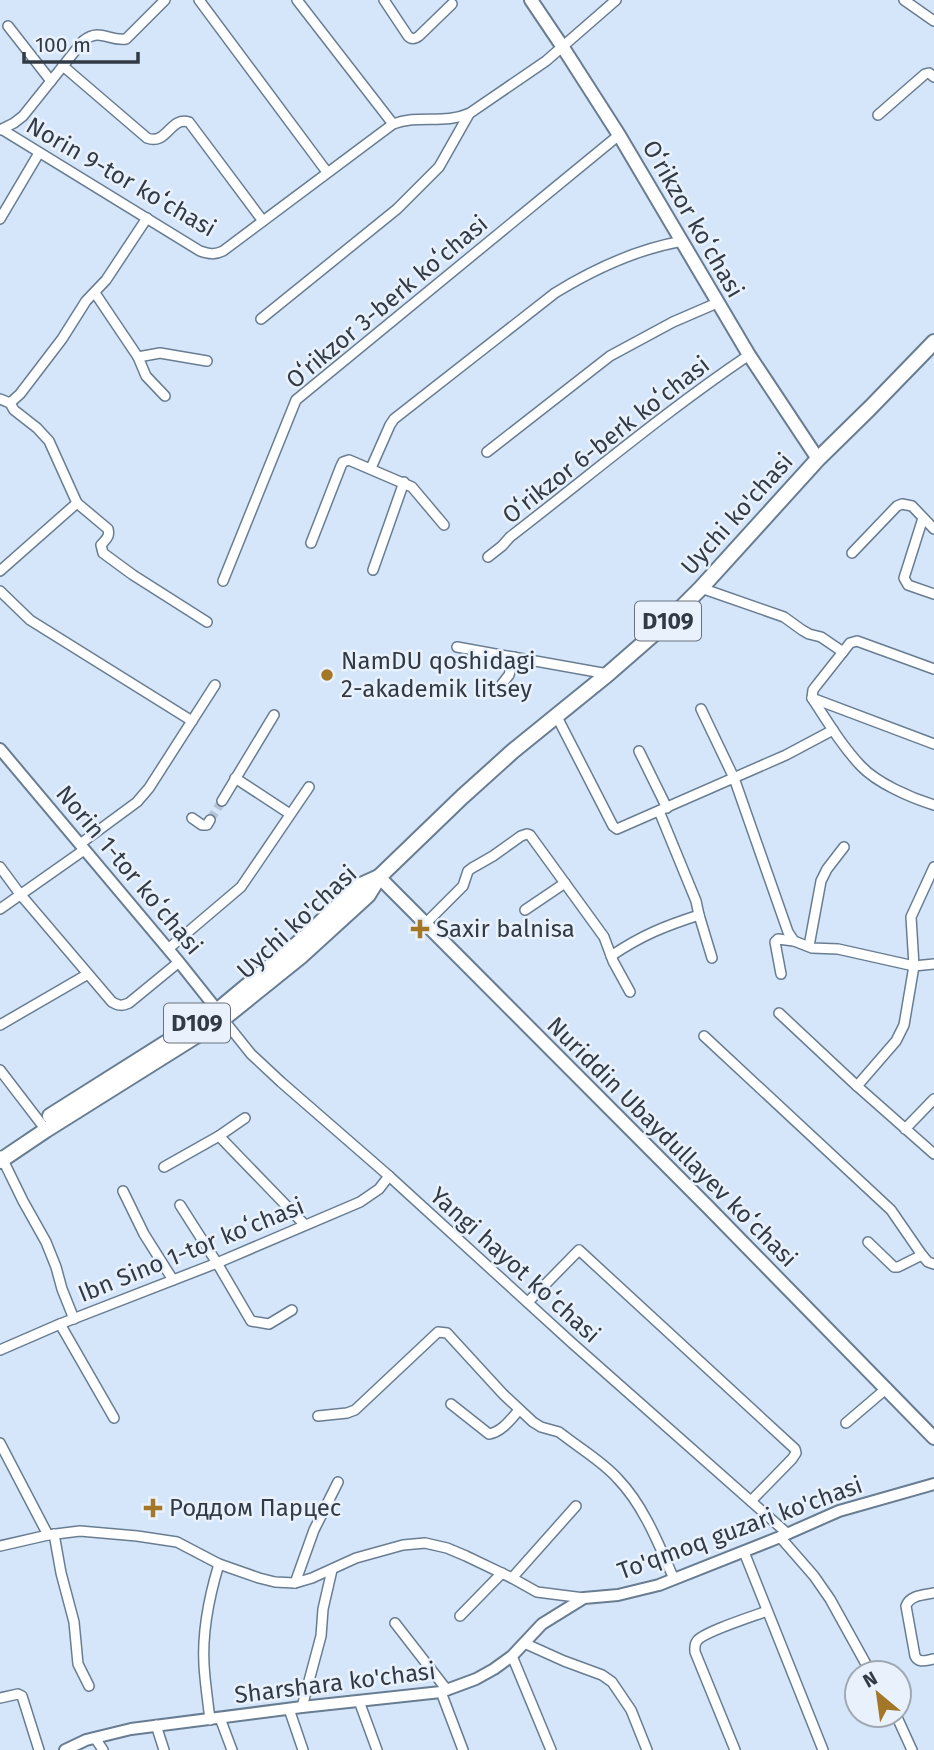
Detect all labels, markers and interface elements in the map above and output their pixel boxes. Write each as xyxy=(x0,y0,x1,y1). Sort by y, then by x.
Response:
scale bar xyxy=(24,21,138,65)
text: 100 m xyxy=(35,32,91,58)
street label: Norin 9-tor koʻchasi xyxy=(21,111,221,243)
street label: Oʻrikzor koʻchasi xyxy=(637,135,749,303)
street label: Oʻrikzor 3-berk koʻchasi xyxy=(281,210,493,394)
street label: Oʻrikzor 6-berk koʻchasi xyxy=(497,351,715,529)
street label: Uychi ko'chasi xyxy=(675,448,799,580)
road number: D109 xyxy=(635,601,701,640)
place label: NamDU qoshidagi 2-akademik litsey xyxy=(341,647,536,703)
marker: NamDU qoshidagi 2-akademik litsey xyxy=(319,667,335,683)
street label: Norin 1-tor koʻchasi xyxy=(50,780,208,960)
street label: Uychi ko'chasi xyxy=(231,859,363,985)
place label: Saxir balnisa xyxy=(436,915,575,943)
marker: Saxir balnisa xyxy=(410,919,430,939)
road number: D109 xyxy=(164,1004,230,1042)
street label: Nuriddin Ubaydullayev koʻchasi xyxy=(541,1011,803,1273)
street label: Yangi hayot koʻchasi xyxy=(424,1181,606,1349)
street label: Ibn Sino 1-tor koʻchasi xyxy=(74,1192,308,1308)
street label: To'qmoq guzari ko'chasi xyxy=(614,1471,866,1585)
place label: Роддом Парцес xyxy=(169,1494,341,1522)
marker: Роддом Парцес xyxy=(143,1498,163,1518)
street label: Sharshara ko'chasi xyxy=(233,1657,437,1709)
north arrow xyxy=(843,1659,913,1729)
text: N xyxy=(859,1666,881,1693)

